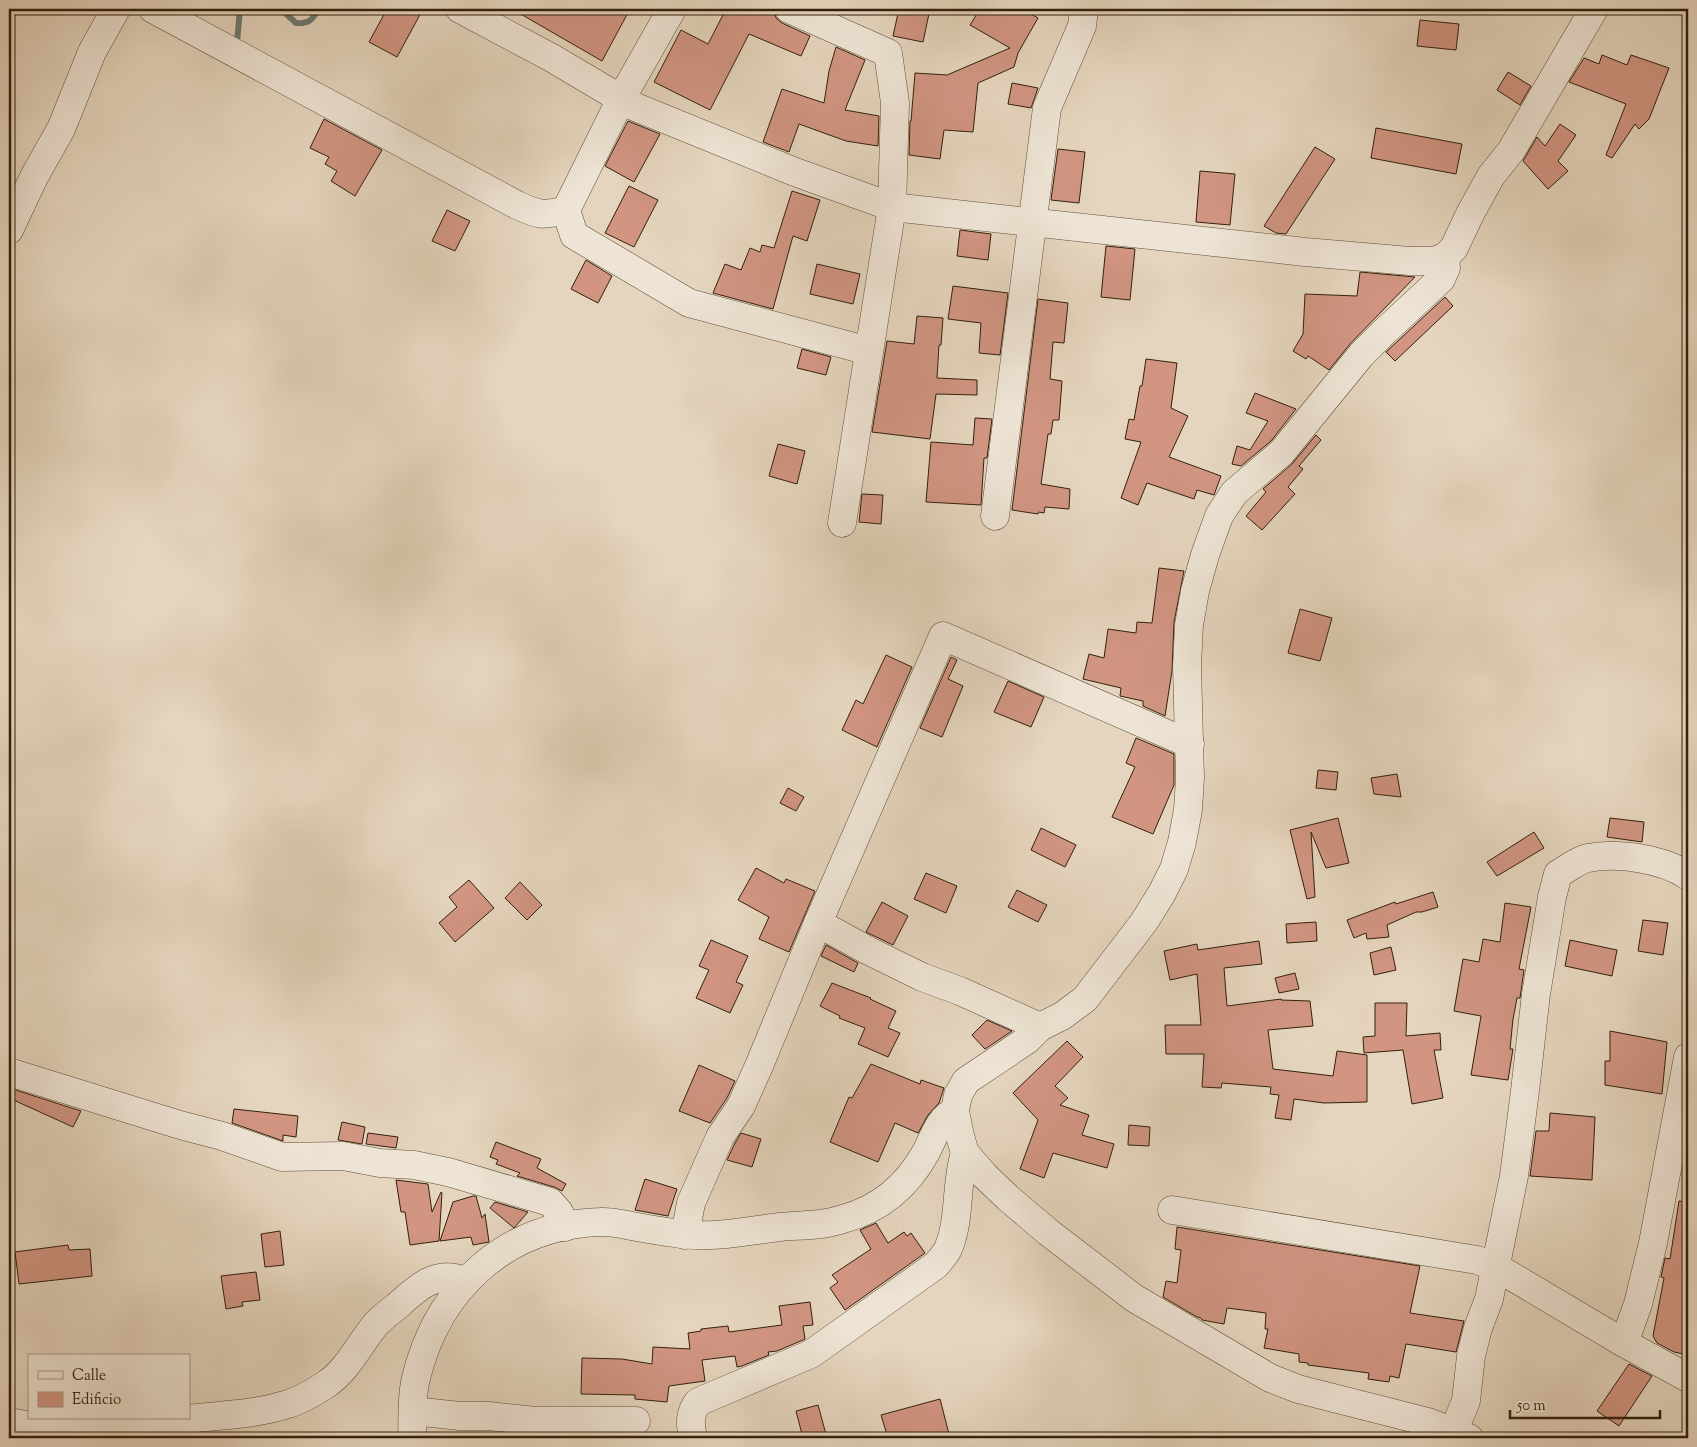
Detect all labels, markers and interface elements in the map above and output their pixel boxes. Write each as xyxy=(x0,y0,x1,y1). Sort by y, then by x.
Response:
legend xyxy=(28,1354,190,1420)
text: Calle xyxy=(72,1366,106,1387)
scale bar xyxy=(1510,1387,1660,1419)
text: Edificio xyxy=(72,1390,121,1411)
text: 50 m xyxy=(1516,1396,1546,1417)

